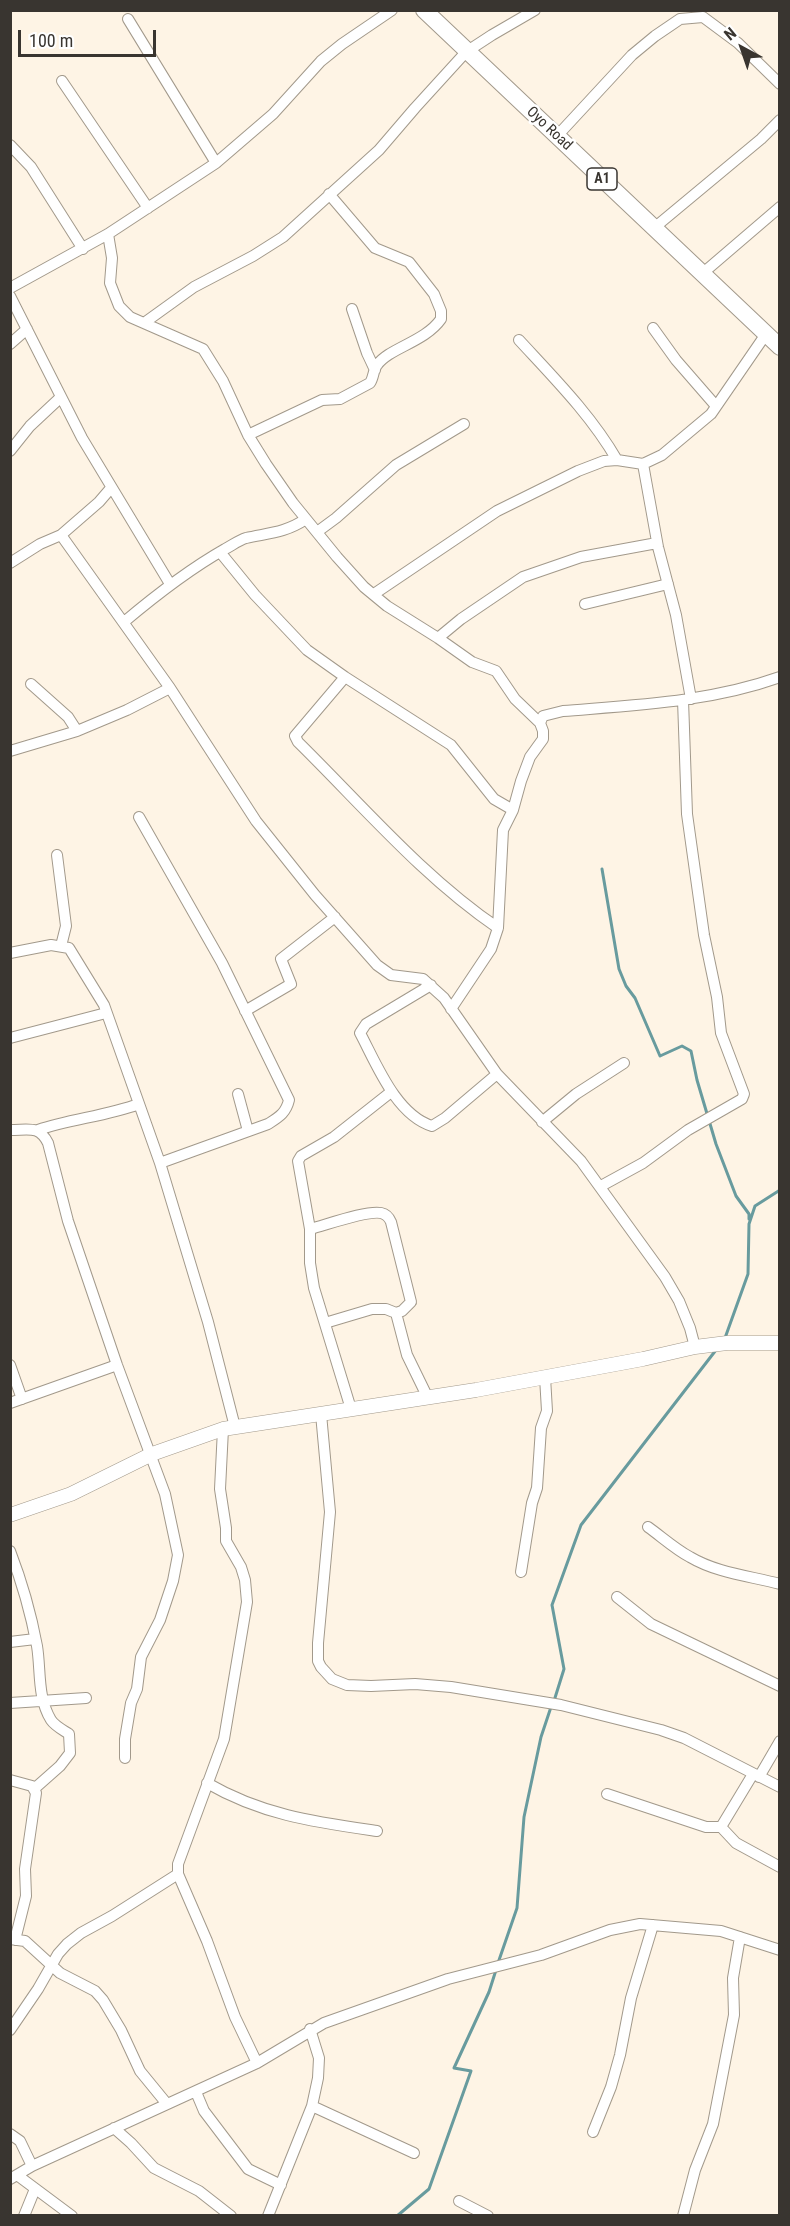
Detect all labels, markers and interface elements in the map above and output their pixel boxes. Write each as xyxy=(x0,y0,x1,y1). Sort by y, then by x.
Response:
scale bar xyxy=(21,18,159,56)
north arrow xyxy=(712,18,772,78)
text: N xyxy=(720,23,740,44)
text: 100 m xyxy=(29,30,73,51)
street label: Oyo Road xyxy=(522,103,576,155)
road number: A1 xyxy=(587,168,617,190)

